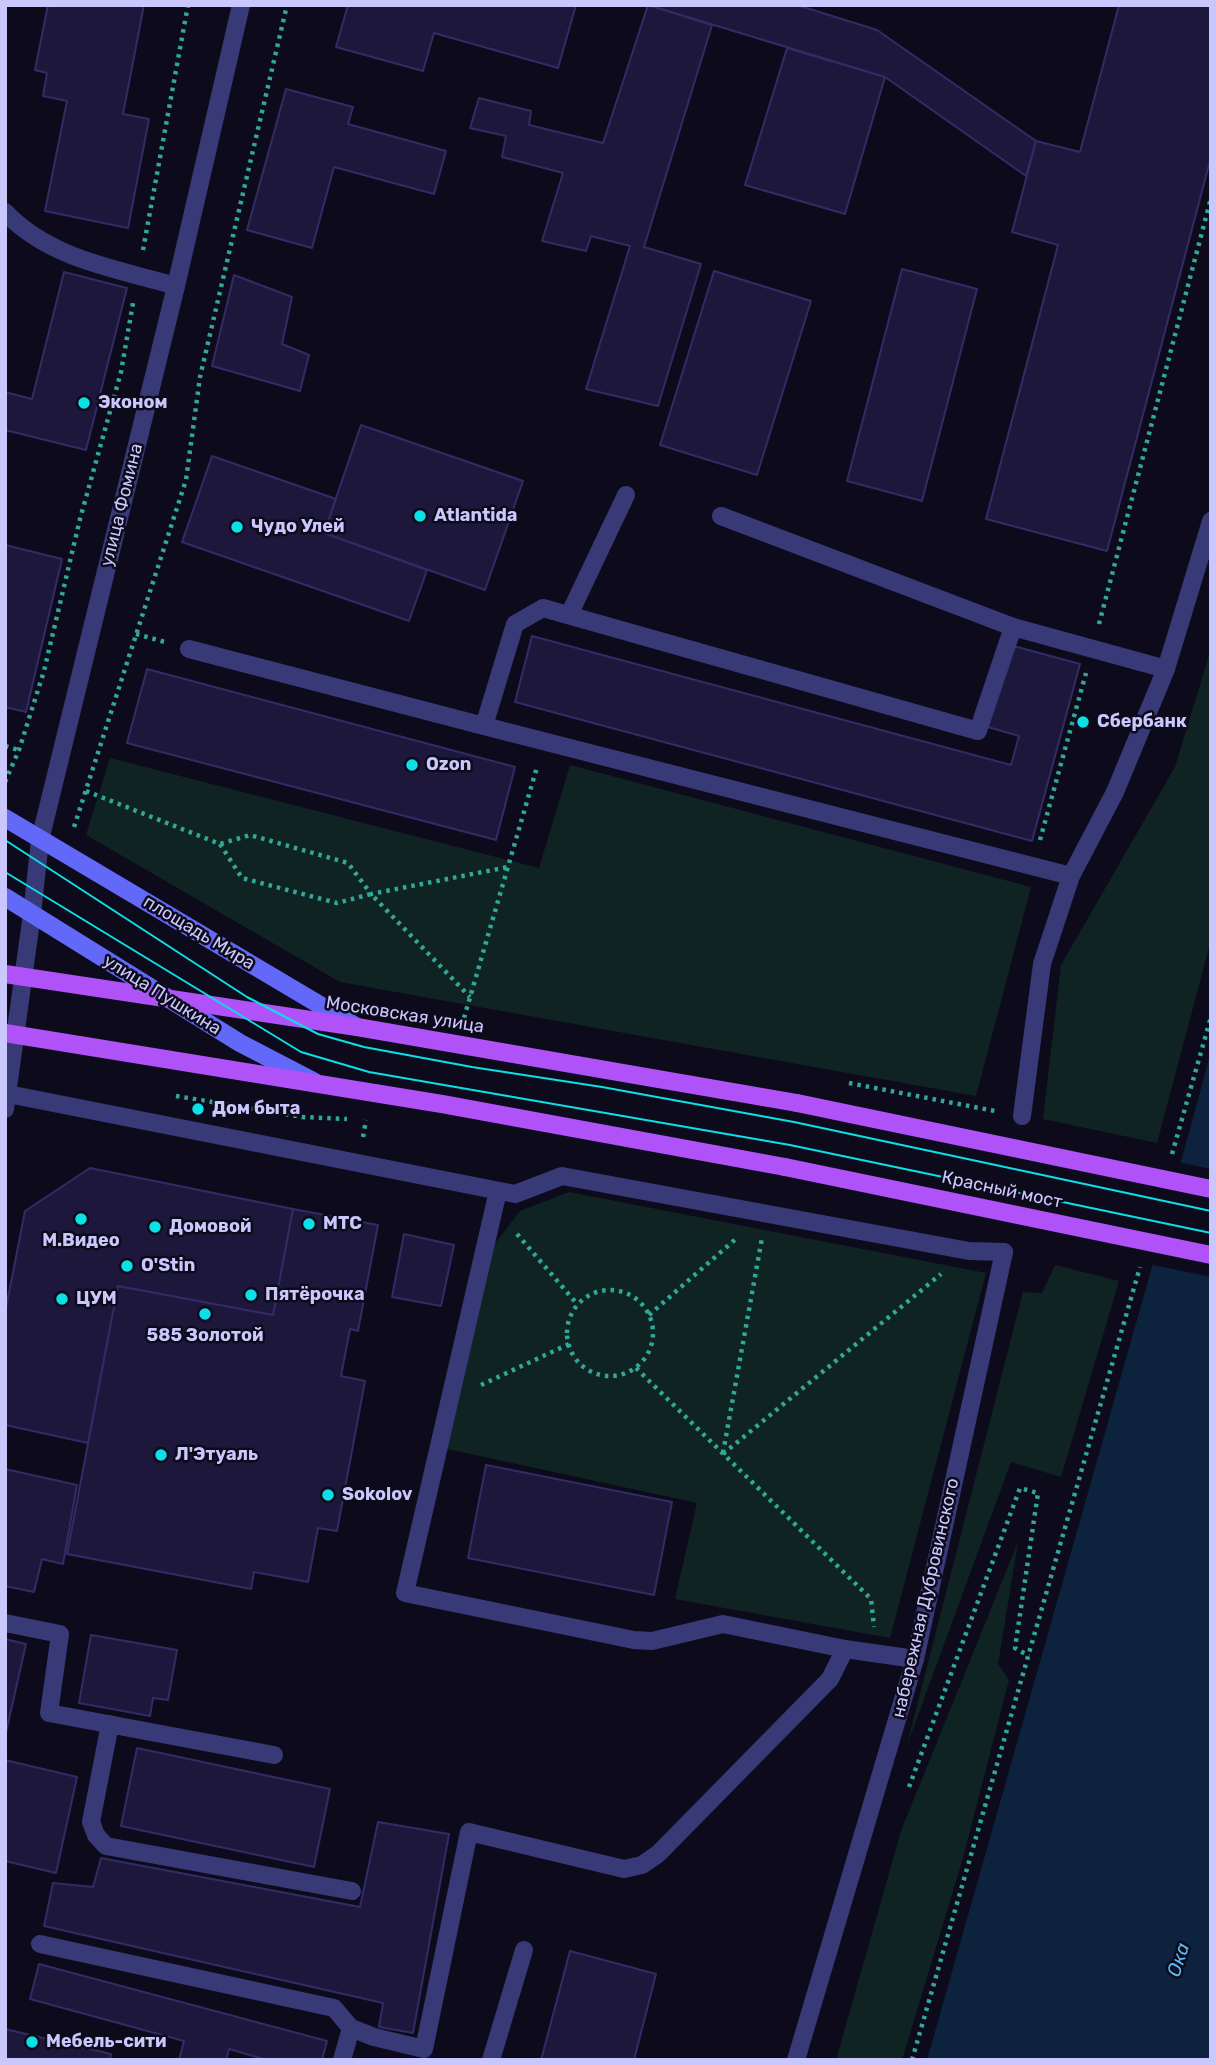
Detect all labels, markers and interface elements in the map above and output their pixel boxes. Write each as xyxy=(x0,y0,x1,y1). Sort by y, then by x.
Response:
place label: Эконом xyxy=(98,392,167,414)
marker: Эконом xyxy=(76,395,92,411)
street label: улица Фомина xyxy=(96,441,148,569)
place label: Atlantida xyxy=(434,505,517,527)
marker: Atlantida xyxy=(412,508,428,524)
place label: Чудо Улей xyxy=(251,516,344,538)
marker: Чудо Улей xyxy=(229,519,245,535)
place label: Сбербанк xyxy=(1097,711,1187,733)
marker: Сбербанк xyxy=(1075,714,1091,730)
place label: Ozon xyxy=(426,754,471,776)
marker: Ozon xyxy=(404,757,420,773)
street label: площадь Мира xyxy=(139,891,259,975)
street label: улица Пушкина xyxy=(99,950,225,1040)
street label: Московская улица xyxy=(324,992,486,1038)
place label: Дом быта xyxy=(212,1098,300,1120)
marker: Дом быта xyxy=(190,1101,206,1117)
street label: Красный мост xyxy=(940,1167,1064,1213)
marker: М.Видео xyxy=(73,1211,89,1227)
place label: МТС xyxy=(323,1213,362,1235)
place label: Домовой xyxy=(169,1216,251,1238)
marker: МТС xyxy=(301,1216,317,1232)
marker: Домовой xyxy=(147,1219,163,1235)
place label: М.Видео xyxy=(42,1230,120,1252)
place label: O'Stin xyxy=(141,1255,195,1277)
marker: O'Stin xyxy=(119,1258,135,1274)
place label: Пятёрочка xyxy=(265,1284,365,1306)
marker: Пятёрочка xyxy=(243,1287,259,1303)
place label: ЦУМ xyxy=(76,1288,117,1310)
marker: ЦУМ xyxy=(54,1291,70,1307)
marker: 585 Золотой xyxy=(197,1306,213,1322)
place label: 585 Золотой xyxy=(147,1325,263,1347)
place label: Л'Этуаль xyxy=(175,1444,258,1466)
marker: Л'Этуаль xyxy=(153,1447,169,1463)
street label: набережная Дубровинского xyxy=(888,1476,964,1720)
place label: Sokolov xyxy=(342,1484,413,1506)
marker: Sokolov xyxy=(320,1487,336,1503)
water label: Ока xyxy=(1163,1940,1195,1980)
place label: Мебель-сити xyxy=(46,2031,167,2053)
marker: Мебель-сити xyxy=(24,2034,40,2050)

